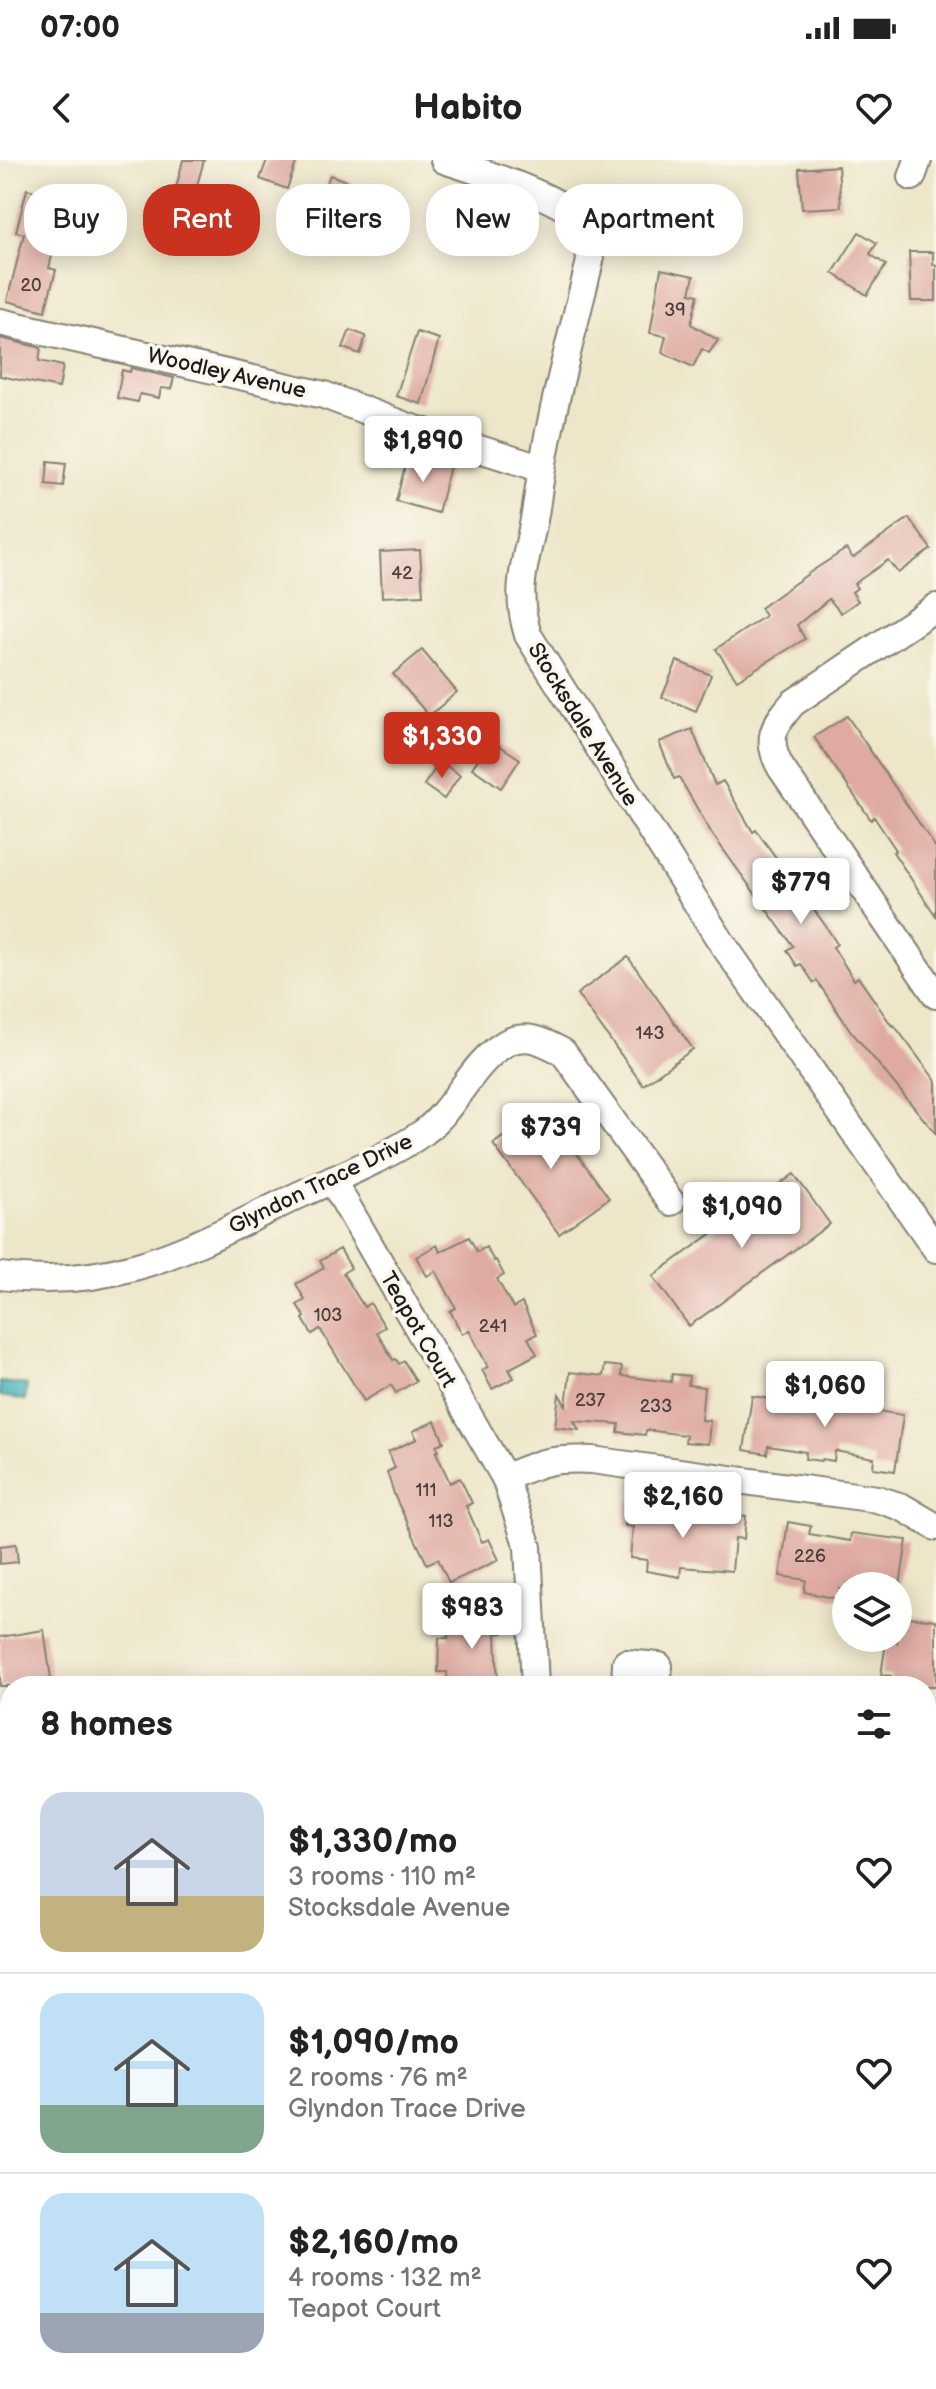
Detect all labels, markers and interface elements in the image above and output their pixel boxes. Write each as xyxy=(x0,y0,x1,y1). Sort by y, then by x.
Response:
text: 07:00 xyxy=(40,10,120,46)
icon: back xyxy=(40,86,84,130)
icon: heart xyxy=(852,86,896,130)
text: Habito xyxy=(413,87,523,130)
chip: Buy xyxy=(24,184,127,256)
chip: Rent xyxy=(143,184,260,256)
chip: Filters xyxy=(276,184,410,256)
chip: New xyxy=(426,184,539,256)
chip: Apartment xyxy=(555,184,743,256)
house number: 20 xyxy=(20,275,42,296)
house number: 39 xyxy=(664,300,686,321)
street label: Woodley Avenue xyxy=(145,342,309,405)
pin: $1,890 xyxy=(358,416,488,484)
text: $1,890 xyxy=(383,426,463,457)
house number: 42 xyxy=(391,563,413,584)
street label: Stocksdale Avenue xyxy=(521,638,644,812)
pin: $1,330 xyxy=(377,712,507,780)
text: $1,330 xyxy=(402,722,482,753)
pin: $779 xyxy=(754,858,848,926)
text: $779 xyxy=(770,868,832,899)
house number: 143 xyxy=(635,1023,665,1044)
pin: $739 xyxy=(504,1103,598,1171)
text: $739 xyxy=(520,1113,582,1144)
street label: Glyndon Trace Drive xyxy=(224,1128,417,1241)
pin: $1,090 xyxy=(677,1182,807,1250)
text: $1,090 xyxy=(701,1192,783,1223)
street label: Teapot Court xyxy=(374,1267,462,1393)
house number: 103 xyxy=(314,1305,342,1326)
house number: 241 xyxy=(479,1316,507,1337)
pin: $1,060 xyxy=(760,1361,890,1429)
text: $1,060 xyxy=(784,1371,866,1402)
house number: 237 xyxy=(575,1390,605,1411)
house number: 233 xyxy=(640,1396,672,1417)
pin: $2,160 xyxy=(618,1472,748,1540)
house number: 111 xyxy=(416,1480,436,1501)
text: $2,160 xyxy=(642,1482,724,1513)
house number: 113 xyxy=(428,1511,454,1532)
house number: 226 xyxy=(794,1546,826,1567)
map controls xyxy=(832,1572,912,1652)
button: layers xyxy=(832,1572,912,1652)
pin: $983 xyxy=(425,1583,519,1651)
text: $983 xyxy=(440,1593,504,1624)
icon: filters xyxy=(852,1702,896,1746)
text: 8 homes xyxy=(40,1704,173,1745)
text: $1,330/mo xyxy=(288,1821,457,1862)
icon: home xyxy=(104,1824,200,1920)
icon: heart xyxy=(852,1850,896,1894)
text: 3 rooms · 110 m² xyxy=(288,1862,476,1893)
text: Stocksdale Avenue xyxy=(288,1893,510,1924)
text: $1,090/mo xyxy=(288,2022,459,2063)
icon: home xyxy=(104,2025,200,2121)
icon: heart xyxy=(852,2051,896,2095)
text: 2 rooms · 76 m² xyxy=(288,2063,468,2094)
text: Glyndon Trace Drive xyxy=(288,2094,526,2125)
text: $2,160/mo xyxy=(288,2222,459,2263)
icon: home xyxy=(104,2225,200,2321)
icon: heart xyxy=(852,2251,896,2295)
text: 4 rooms · 132 m² xyxy=(288,2263,482,2294)
text: Teapot Court xyxy=(288,2294,441,2325)

